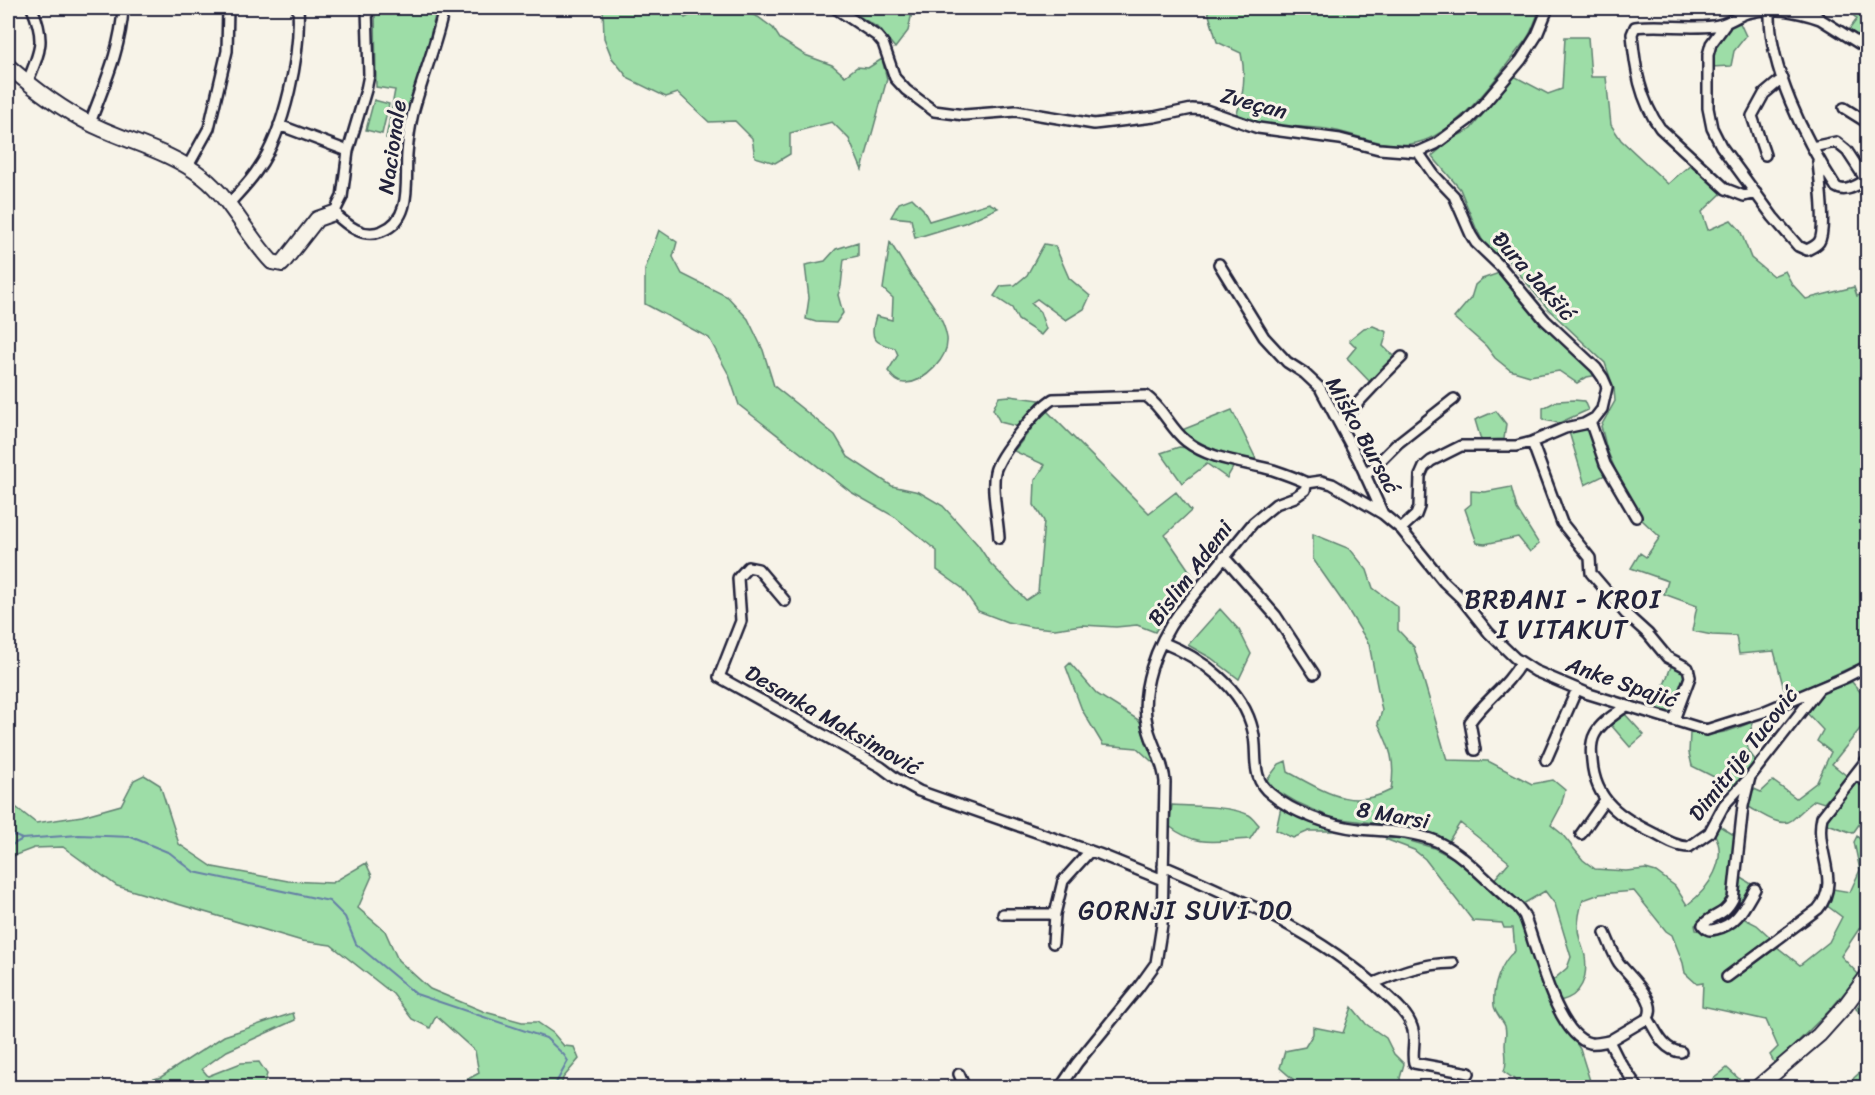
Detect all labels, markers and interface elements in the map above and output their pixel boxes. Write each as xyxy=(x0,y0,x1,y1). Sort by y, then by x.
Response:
street label: Zveçan xyxy=(1216,75,1292,131)
street label: Nacionale xyxy=(366,97,418,197)
street label: Ðura Jakšić xyxy=(1482,222,1587,332)
street label: Miško Bursać xyxy=(1315,369,1412,502)
street label: Bislim Ademi xyxy=(1137,511,1244,635)
district label: BRĐANI - KROI I VITAKUT xyxy=(1465,576,1662,652)
street label: Anke Spajić xyxy=(1560,644,1685,720)
street label: Desanka Maksimović xyxy=(738,654,930,787)
street label: Dimitrije Tucović xyxy=(1678,676,1810,830)
street label: 8 Marsi xyxy=(1354,789,1433,841)
district label: GORNJI SUVI DO xyxy=(1078,887,1294,933)

